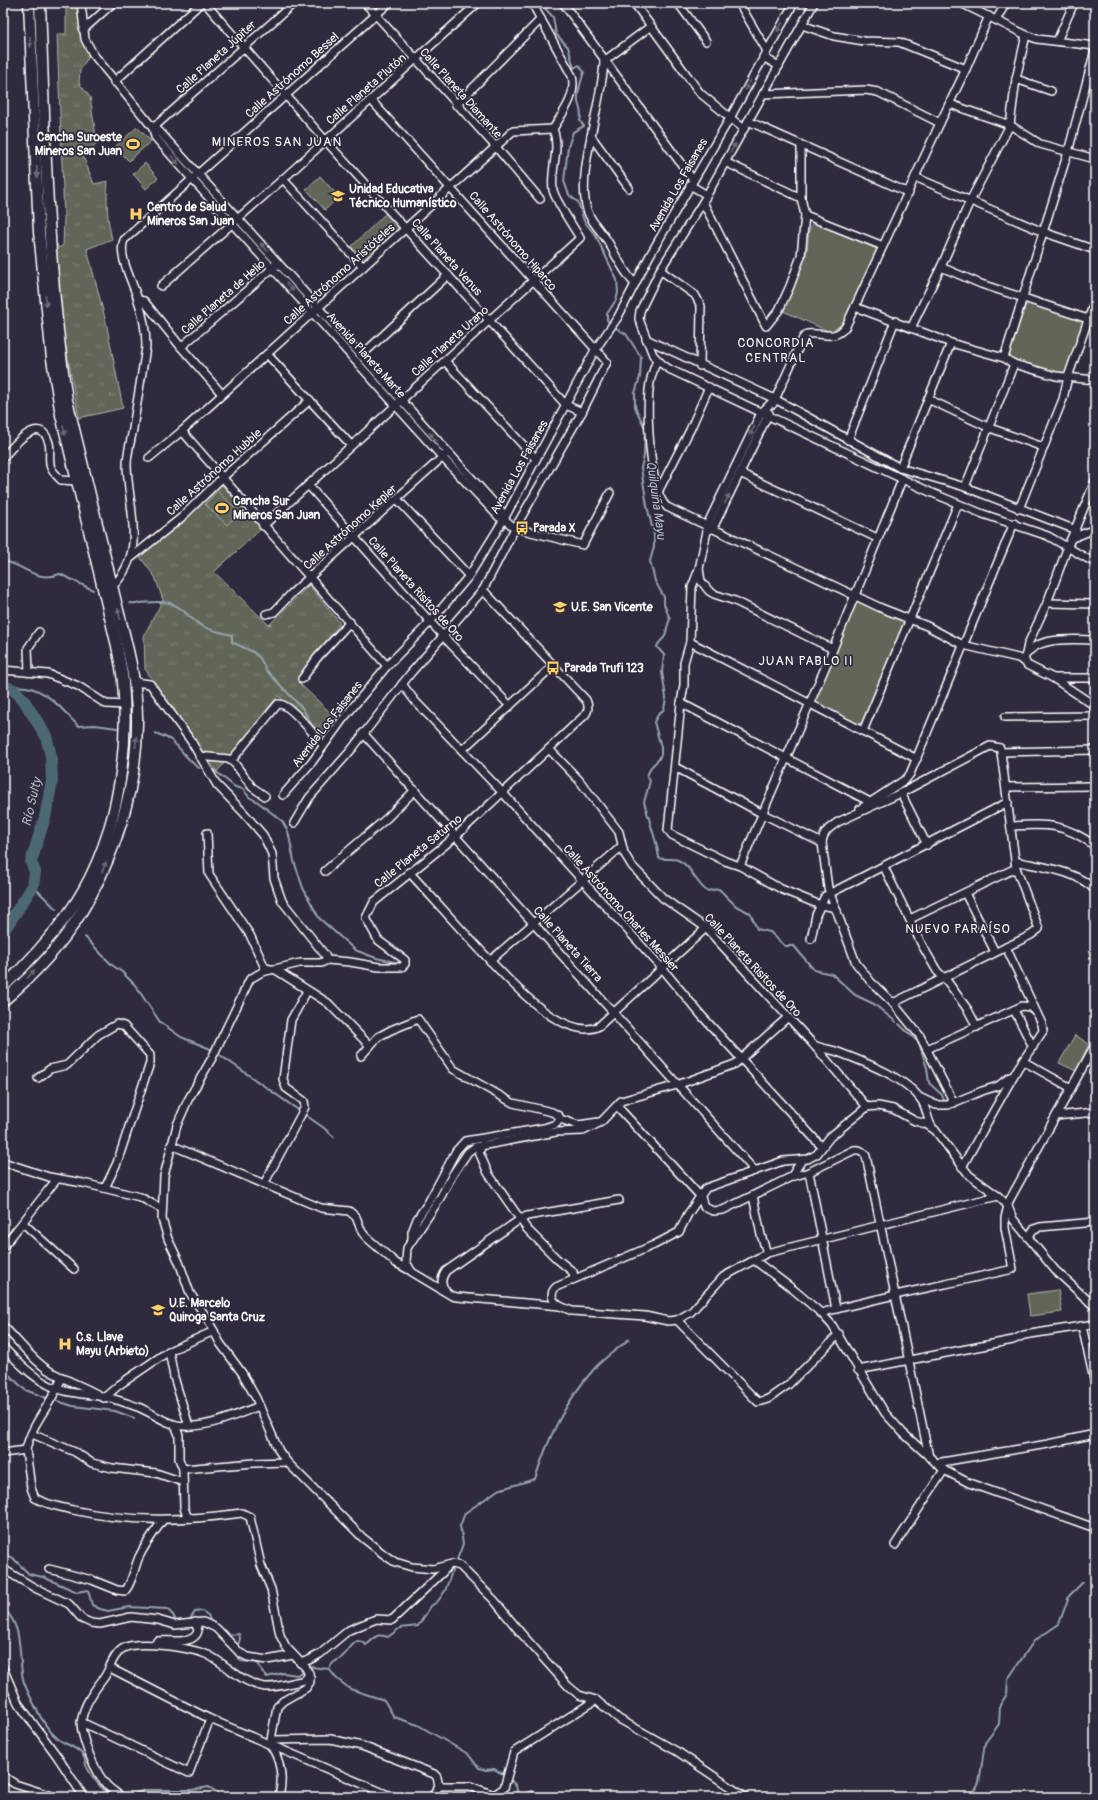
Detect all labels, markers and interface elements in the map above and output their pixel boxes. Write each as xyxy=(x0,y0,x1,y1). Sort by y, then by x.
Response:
street label: Calle Planeta Júpiter xyxy=(173,17,260,97)
one-way arrow xyxy=(777,21,784,33)
street label: Calle Astrónomo Bessel xyxy=(242,29,342,121)
one-way arrow xyxy=(27,36,34,48)
street label: Calle Planeta Diamante xyxy=(416,45,505,142)
street label: Calle Planeta Plutón xyxy=(323,50,410,128)
one-way arrow xyxy=(745,79,751,91)
place label: Cancha Suroeste Mineros San Juan xyxy=(35,130,123,159)
district label: MINEROS SAN JUAN xyxy=(212,134,342,150)
street label: Avenida Los Faisanes xyxy=(646,135,712,235)
sports icon: Cancha Suroeste Mineros San Juan xyxy=(125,136,141,152)
one-way arrow xyxy=(729,143,736,154)
one-way arrow xyxy=(170,155,179,164)
one-way arrow xyxy=(33,166,40,178)
place label: Unidad Educativa Técnico Humanístico xyxy=(348,182,457,211)
school or university icon: Unidad Educativa Técnico Humanístico xyxy=(330,188,346,204)
street label: Calle Astrónomo Hiparco xyxy=(465,189,560,294)
place label: Centro de Salud Mineros San Juan xyxy=(147,200,234,229)
hospital icon: Centro de Salud Mineros San Juan xyxy=(128,206,144,222)
street label: Calle Planeta Venus xyxy=(408,216,486,299)
street label: Calle Astrónomo Aristóteles xyxy=(281,220,399,328)
one-way arrow xyxy=(259,242,268,252)
street label: Calle Planeta de Helio xyxy=(178,256,269,338)
one-way arrow xyxy=(285,282,295,292)
one-way arrow xyxy=(43,295,49,307)
street label: Calle Planeta Urano xyxy=(409,302,492,380)
street label: Avenida Planeta Marte xyxy=(323,309,408,402)
district label: CONCORDIA CENTRAL xyxy=(737,335,815,366)
street label: Avenida Los Faisanes xyxy=(487,417,552,517)
one-way arrow xyxy=(62,424,68,436)
one-way arrow xyxy=(749,425,755,436)
street label: Calle Astrónomo Hubble xyxy=(164,426,265,519)
one-way arrow xyxy=(429,432,438,442)
water label: Quilquiña Mayu xyxy=(643,460,670,542)
street label: Calle Astrónomo Kepler xyxy=(300,481,401,573)
one-way arrow xyxy=(724,493,730,504)
place label: Cancha Sur Mineros San Juan xyxy=(233,494,320,523)
sports icon: Cancha Sur Mineros San Juan xyxy=(214,500,230,516)
bus stop icon: Parada X xyxy=(514,520,530,536)
place label: Parada X xyxy=(533,521,576,536)
street label: Calle Planeta Risitos de Oro xyxy=(365,534,467,645)
school or university icon: U.E. San Vicente xyxy=(552,599,568,615)
place label: U.E. San Vicente xyxy=(571,600,654,615)
one-way arrow xyxy=(115,608,121,620)
district label: JUAN PABLO II xyxy=(759,653,853,669)
bus stop icon: Parada Trufi 123 xyxy=(545,660,561,676)
place label: Parada Trufi 123 xyxy=(564,661,644,676)
street label: Avenida Los Faisanes xyxy=(289,678,366,770)
one-way arrow xyxy=(132,736,139,748)
water label: Río Sulty xyxy=(19,775,46,828)
street label: Calle Planeta Saturno xyxy=(371,811,466,891)
street label: Calle Astrónomo Charles Messier xyxy=(559,842,682,976)
one-way arrow xyxy=(102,861,108,873)
street label: Calle Planeta Tierra xyxy=(530,903,606,986)
street label: Calle Planeta Risitos de Oro xyxy=(701,910,805,1021)
district label: NUEVO PARAÍSO xyxy=(905,921,1011,937)
one-way arrow xyxy=(26,969,36,979)
place label: U.E. Marcelo Quiroga Santa Cruz xyxy=(169,1296,266,1325)
school or university icon: U.E. Marcelo Quiroga Santa Cruz xyxy=(150,1302,166,1318)
place label: C.s. Llave Mayu (Arbieto) xyxy=(76,1330,149,1359)
hospital icon: C.s. Llave Mayu (Arbieto) xyxy=(57,1336,73,1352)

